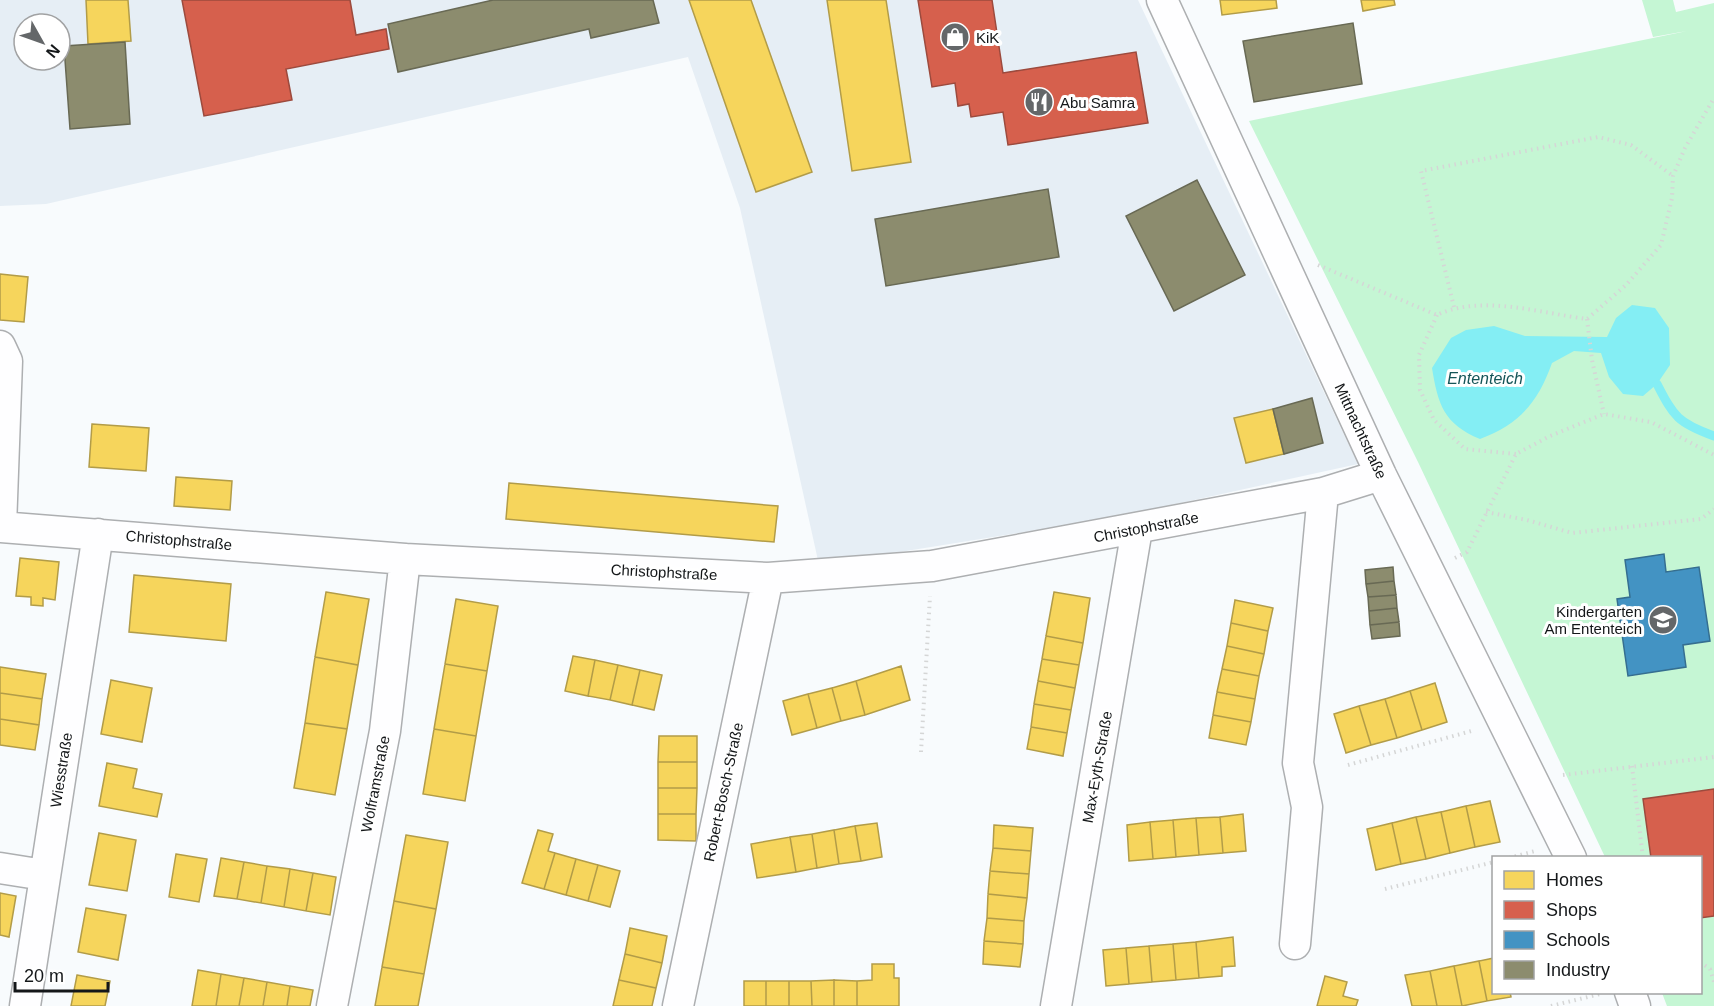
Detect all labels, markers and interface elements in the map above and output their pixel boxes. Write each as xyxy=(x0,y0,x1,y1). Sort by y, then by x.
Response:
north arrow xyxy=(12,12,72,72)
shop icon: KiK xyxy=(939,21,971,53)
place label: KiK xyxy=(976,29,999,46)
text: N xyxy=(43,41,63,61)
restaurant icon: Abu Samra xyxy=(1023,86,1055,118)
place label: Abu Samra xyxy=(1060,94,1136,111)
water label: Ententeich xyxy=(1447,370,1523,387)
street label: Mittnachtstraße xyxy=(1331,381,1391,481)
street label: Christophstraße xyxy=(1092,508,1200,546)
street label: Christophstraße xyxy=(125,527,233,553)
street label: Christophstraße xyxy=(610,561,718,583)
place label: Kindergarten Am Ententeich xyxy=(1544,603,1642,637)
school or university icon: Kindergarten Am Ententeich xyxy=(1647,604,1679,636)
street label: Max-Eyth-Straße xyxy=(1079,710,1115,824)
street label: Robert-Bosch-Straße xyxy=(700,721,746,863)
street label: Wiesstraße xyxy=(47,731,75,809)
street label: Wolframstraße xyxy=(357,734,393,834)
legend xyxy=(1492,856,1702,994)
text: Homes xyxy=(1546,870,1603,890)
text: Shops xyxy=(1546,900,1597,920)
text: Schools xyxy=(1546,930,1610,950)
scale bar xyxy=(15,955,108,993)
text: Industry xyxy=(1546,960,1610,980)
text: 20 m xyxy=(24,966,64,986)

